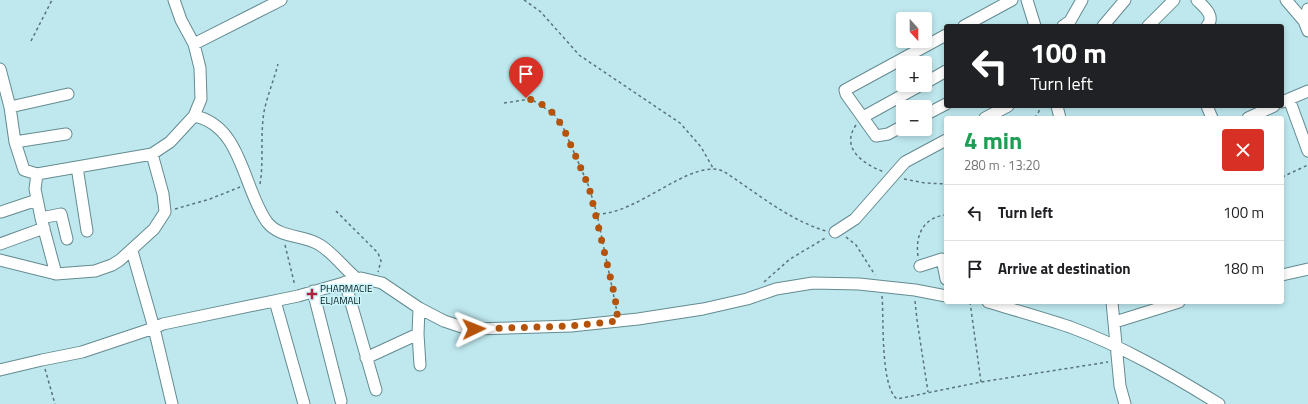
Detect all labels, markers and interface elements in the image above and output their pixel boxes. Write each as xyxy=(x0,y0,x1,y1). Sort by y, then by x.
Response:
north arrow xyxy=(896,12,932,48)
map controls xyxy=(896,12,932,136)
text: 100 m xyxy=(1030,31,1107,74)
icon: left xyxy=(964,40,1016,92)
button: + xyxy=(896,56,932,92)
pin xyxy=(509,57,543,98)
icon: arrive xyxy=(515,63,537,85)
text: Turn left xyxy=(1030,70,1093,97)
button: − xyxy=(896,100,932,136)
text: 4 min xyxy=(964,122,1022,158)
button: close xyxy=(1222,129,1264,171)
text: 280 m · 13:20 xyxy=(964,155,1040,175)
text: Turn left xyxy=(998,201,1053,224)
text: 100 m xyxy=(1223,201,1264,224)
icon: left xyxy=(964,202,986,224)
text: Arrive at destination xyxy=(998,257,1131,280)
text: 180 m xyxy=(1223,257,1264,280)
icon: arrive xyxy=(964,258,986,280)
place label: PHARMACIE ELJAMALI xyxy=(320,281,373,308)
marker: PHARMACIE ELJAMALI xyxy=(307,289,317,299)
position arrow xyxy=(453,308,495,350)

